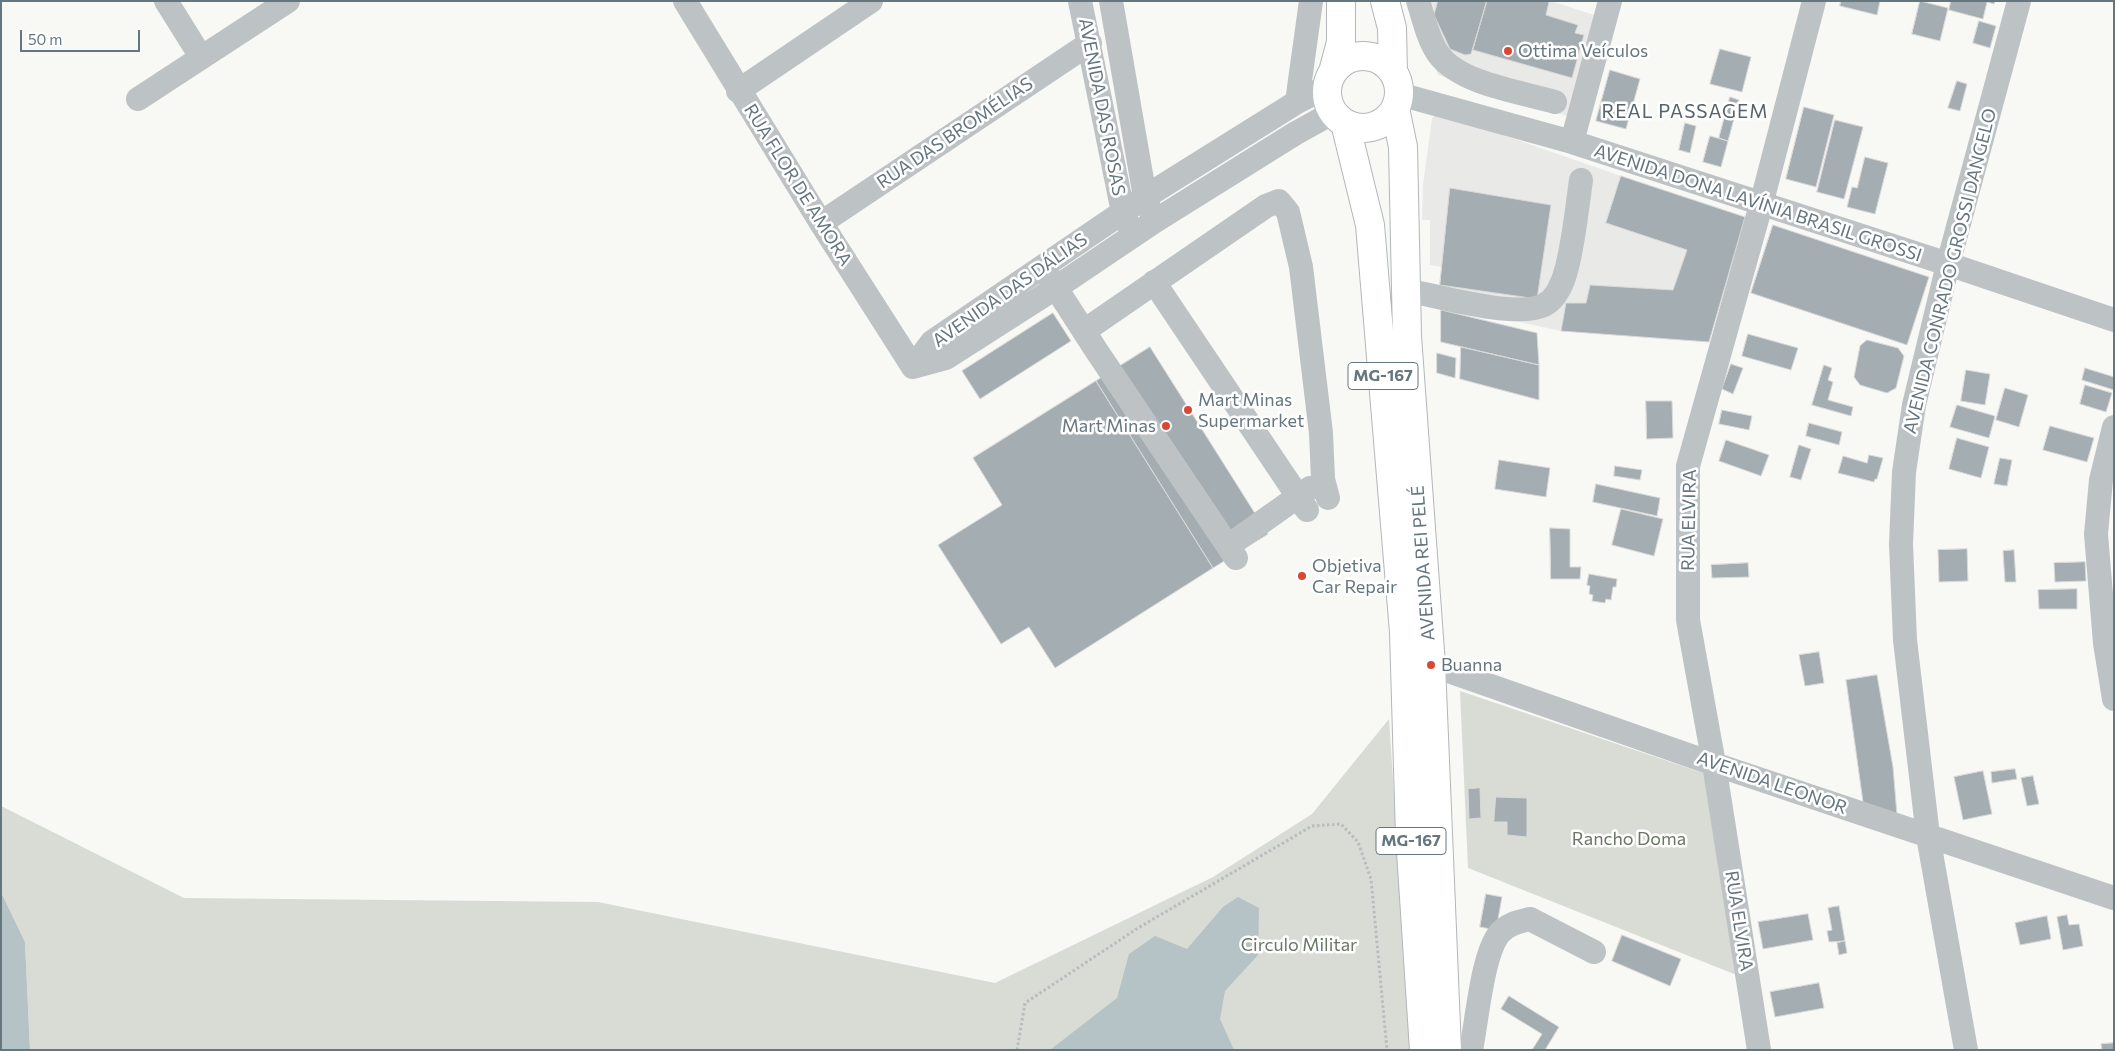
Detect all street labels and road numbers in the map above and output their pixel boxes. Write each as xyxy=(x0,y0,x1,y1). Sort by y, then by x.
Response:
street label: AVENIDA DAS ROSAS xyxy=(1074,16,1130,198)
street label: RUA DAS BROMÉLIAS xyxy=(873,73,1037,193)
street label: RUA FLOR DE AMORA xyxy=(739,100,857,270)
street label: AVENIDA CONRADO GROSSI DANGELO xyxy=(1899,106,2001,436)
street label: AVENIDA DONA LAVÍNIA BRASIL GROSSI xyxy=(1591,140,1925,266)
street label: AVENIDA DAS DÁLIAS xyxy=(928,228,1092,352)
road number: MG-167 xyxy=(1348,362,1418,390)
street label: RUA ELVIRA xyxy=(1677,469,1701,571)
street label: AVENIDA REI PELÉ xyxy=(1407,485,1439,641)
street label: AVENIDA LEONOR xyxy=(1694,747,1850,819)
road number: MG-167 xyxy=(1376,828,1446,854)
street label: RUA ELVIRA xyxy=(1720,869,1758,973)

